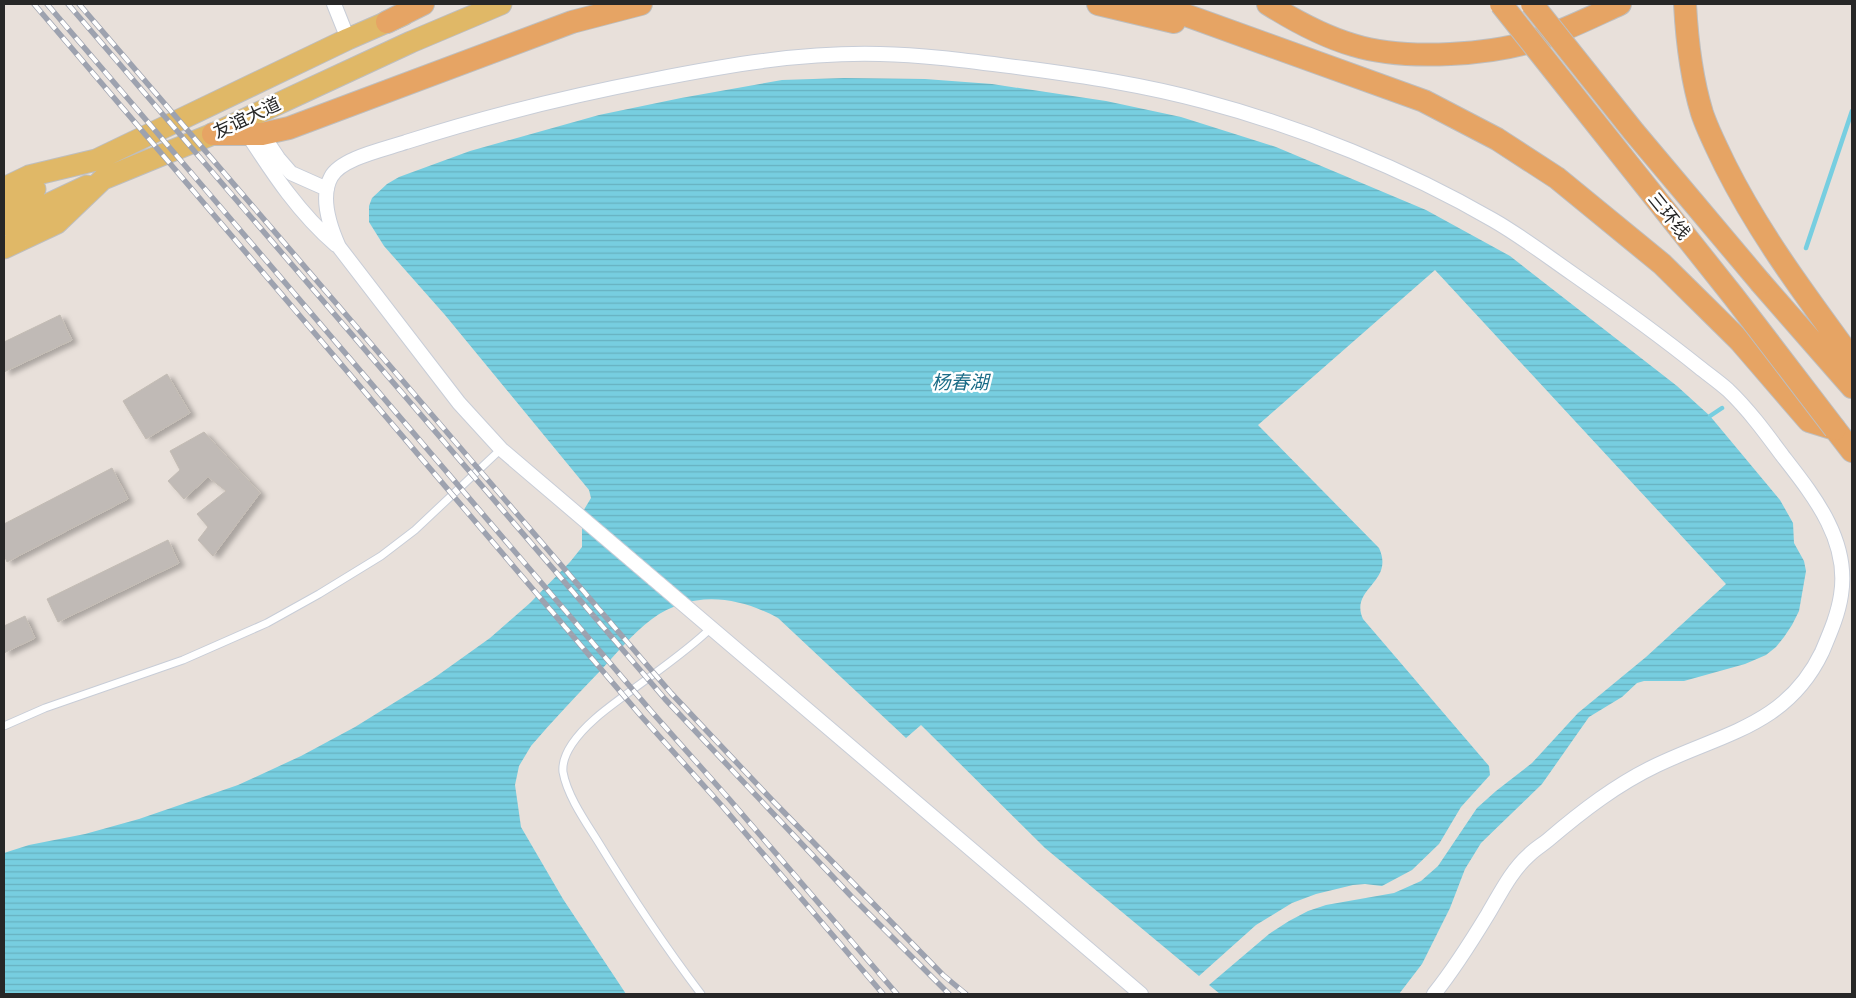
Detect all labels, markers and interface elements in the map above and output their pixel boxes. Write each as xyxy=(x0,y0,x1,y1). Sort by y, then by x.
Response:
street label: 友谊大道 xyxy=(209,92,284,143)
street label: 三环线 xyxy=(1643,187,1695,244)
water label: 杨春湖 xyxy=(931,370,991,394)

